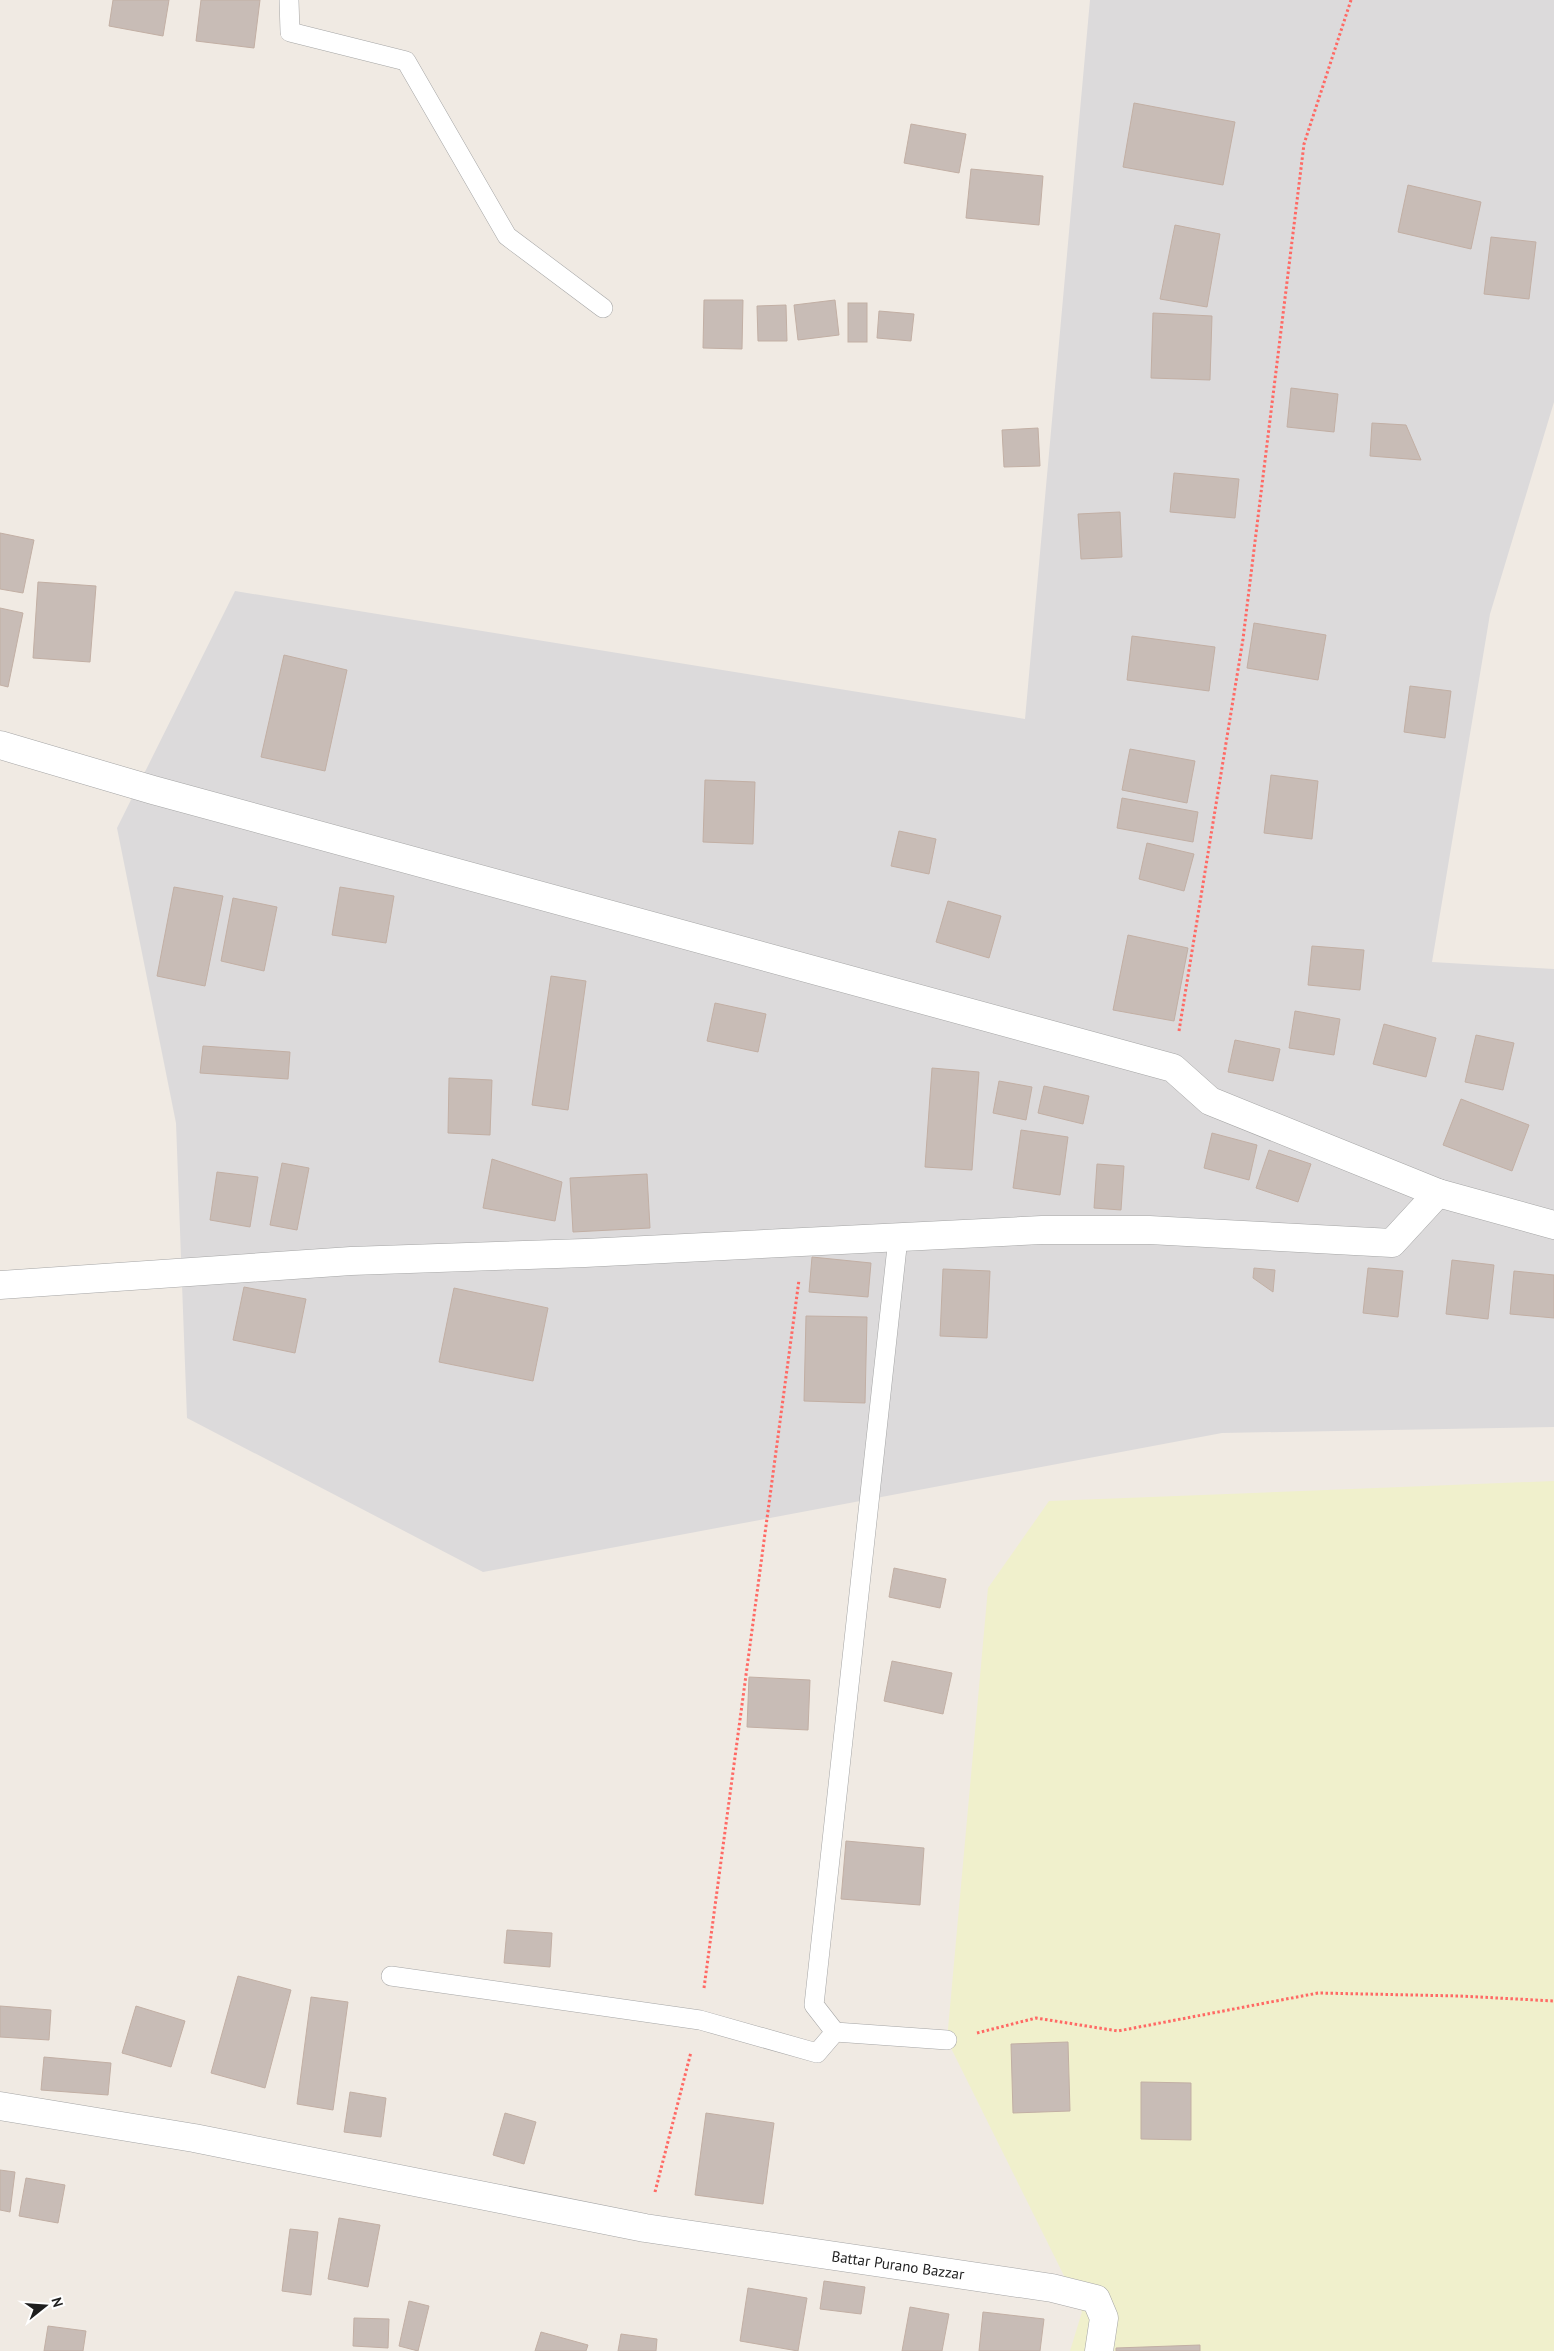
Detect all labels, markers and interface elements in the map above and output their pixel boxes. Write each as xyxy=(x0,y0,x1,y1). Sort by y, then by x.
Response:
street label: Battar Purano Bazzar xyxy=(830,2246,966,2284)
north arrow xyxy=(20,2281,70,2331)
text: N xyxy=(47,2295,67,2309)

